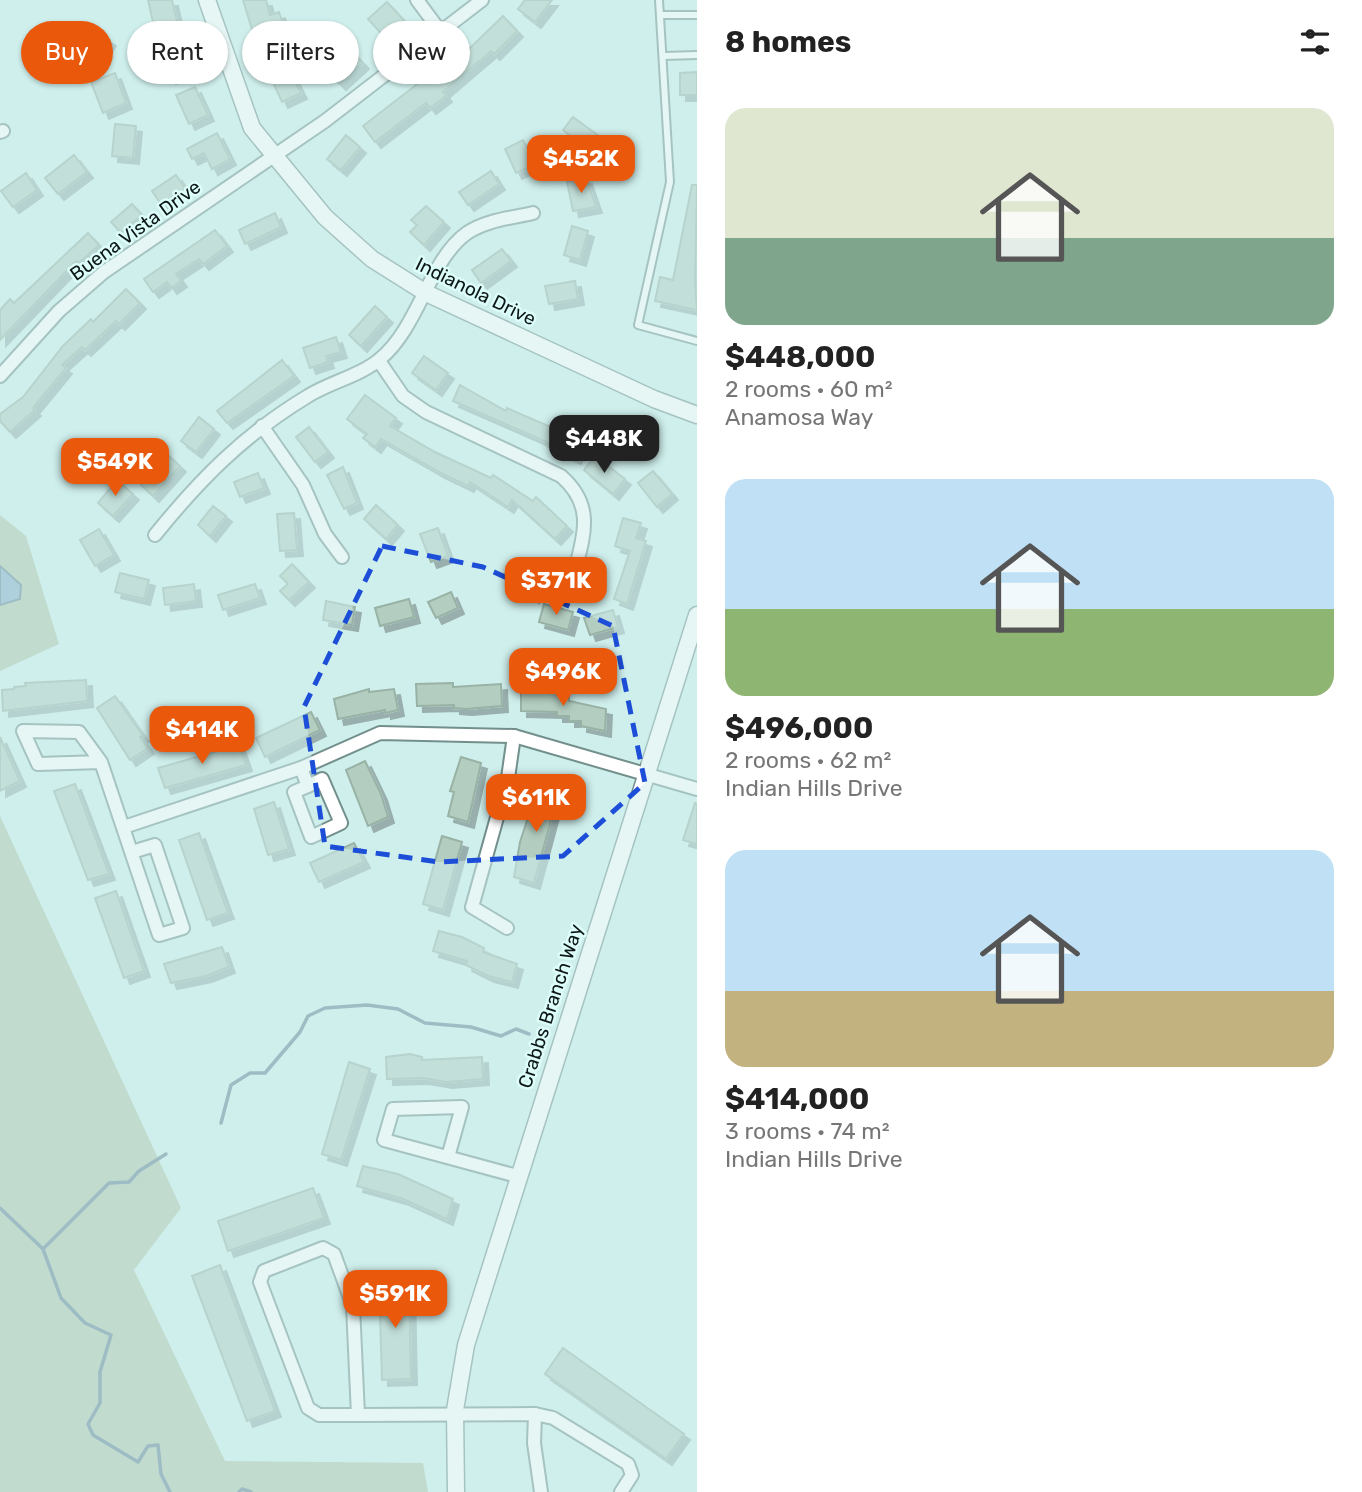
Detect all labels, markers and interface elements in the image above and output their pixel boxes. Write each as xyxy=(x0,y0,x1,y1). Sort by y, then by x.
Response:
chip: Buy xyxy=(21,21,113,84)
chip: Rent xyxy=(127,21,228,84)
chip: Filters xyxy=(242,21,359,84)
chip: New xyxy=(373,21,470,84)
icon: filters xyxy=(1296,23,1334,61)
text: 8 homes xyxy=(725,24,851,60)
pin: $452K xyxy=(532,136,630,195)
text: $452K xyxy=(543,144,619,172)
icon: home xyxy=(967,154,1093,280)
street label: Buena Vista Drive xyxy=(65,175,205,286)
street label: Indianola Drive xyxy=(412,252,540,330)
text: $448,000 xyxy=(725,339,876,375)
text: 2 rooms · 60 m² xyxy=(725,375,893,403)
text: Anamosa Way xyxy=(725,403,873,431)
pin: $448K xyxy=(555,416,653,475)
text: $448K xyxy=(565,424,643,452)
pin: $549K xyxy=(66,438,164,498)
text: $549K xyxy=(77,447,153,475)
icon: home xyxy=(967,525,1093,651)
pin: $371K xyxy=(507,558,605,617)
text: $371K xyxy=(521,566,591,594)
pin: $496K xyxy=(514,648,612,708)
text: $496K xyxy=(525,657,601,685)
pin: $414K xyxy=(153,706,251,766)
text: $496,000 xyxy=(725,710,873,746)
text: $414K xyxy=(166,715,238,743)
text: 2 rooms · 62 m² xyxy=(725,746,891,774)
pin: $611K xyxy=(487,774,585,834)
text: Indian Hills Drive xyxy=(725,774,903,802)
text: $611K xyxy=(502,783,570,811)
icon: home xyxy=(967,896,1093,1022)
street label: Crabbs Branch Way xyxy=(513,921,588,1091)
text: $414,000 xyxy=(725,1081,869,1117)
text: 3 rooms · 74 m² xyxy=(725,1117,890,1145)
text: Indian Hills Drive xyxy=(725,1145,903,1173)
pin: $591K xyxy=(346,1270,444,1330)
text: $591K xyxy=(359,1279,431,1307)

